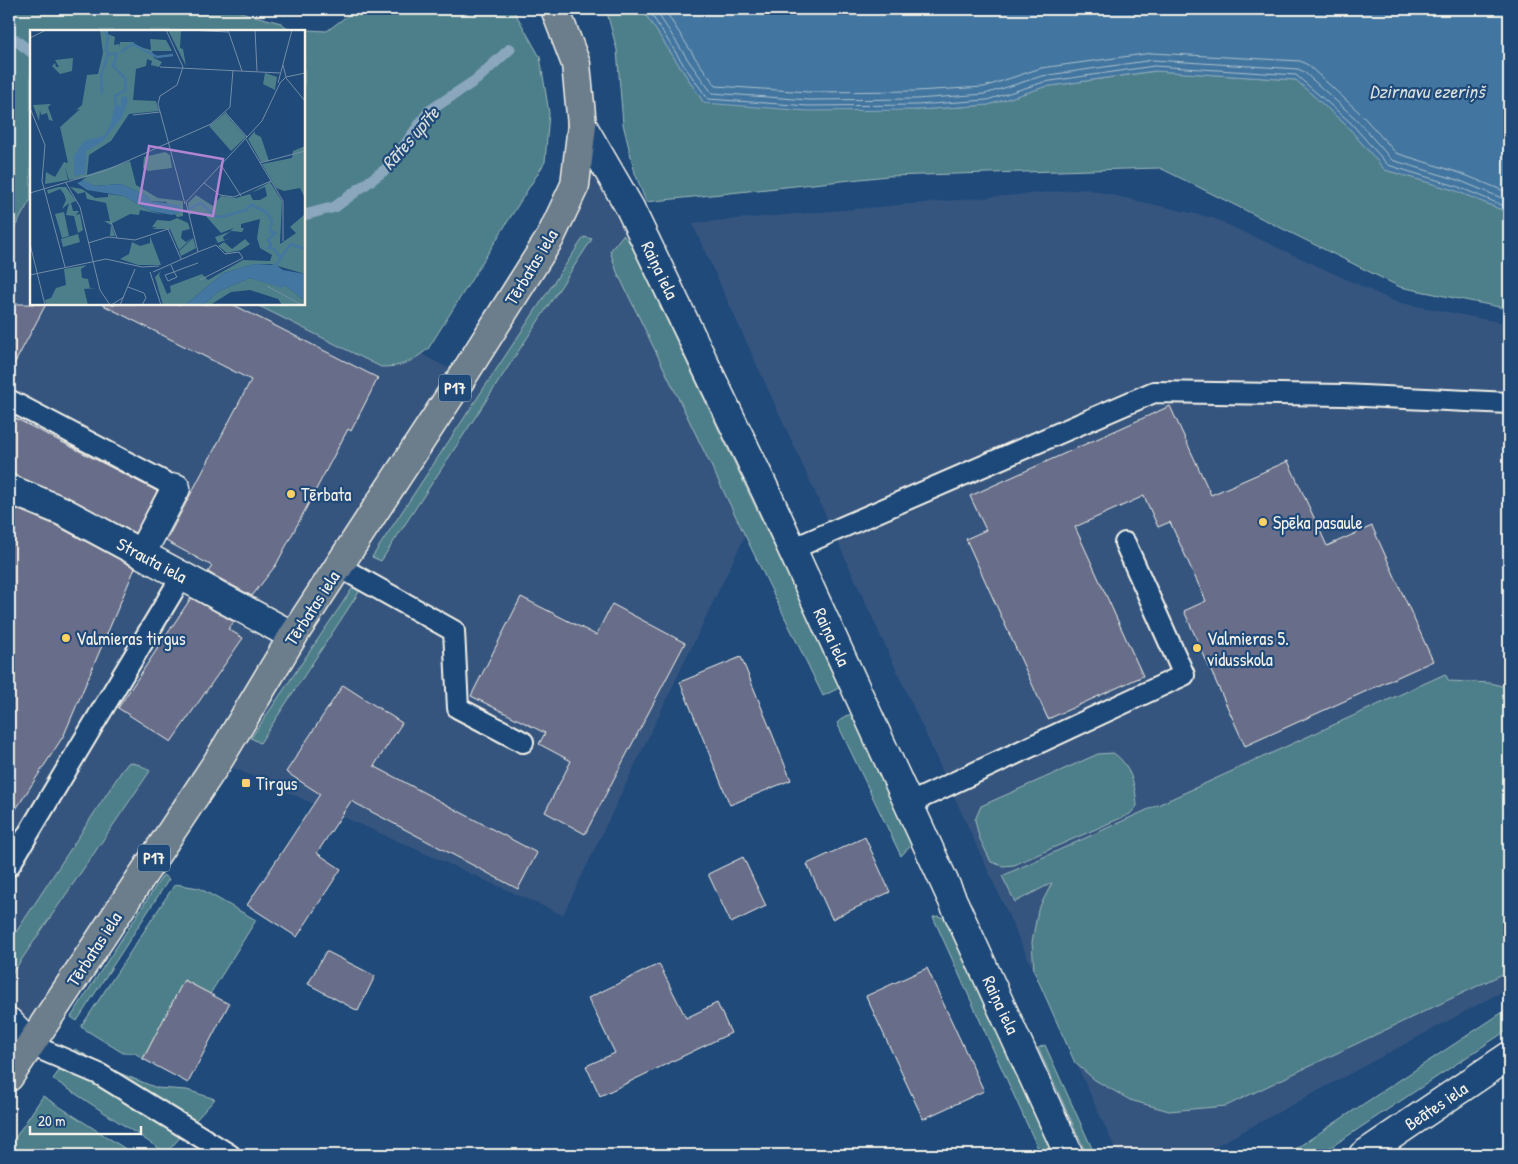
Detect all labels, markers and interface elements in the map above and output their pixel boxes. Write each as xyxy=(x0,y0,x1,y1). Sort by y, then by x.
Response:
inset map xyxy=(30,30,305,305)
water label: Dzirnavu ezeriņš xyxy=(1369,78,1487,104)
water label: Rātes upīte xyxy=(375,100,446,175)
street label: Tērbatas iela xyxy=(499,224,563,310)
street label: Raiņa iela xyxy=(635,237,685,303)
road number: P17 xyxy=(439,374,471,402)
place label: Tērbata xyxy=(301,482,351,507)
marker: Tērbata xyxy=(285,488,297,500)
place label: Spēka pasaule xyxy=(1273,510,1363,535)
marker: Spēka pasaule xyxy=(1257,516,1269,528)
street label: Strauta iela xyxy=(113,531,191,589)
street label: Tērbatas iela xyxy=(279,566,345,650)
street label: Raiņa iela xyxy=(808,604,856,670)
place label: Valmieras tirgus xyxy=(76,626,186,651)
place label: Valmieras 5. vidusskola xyxy=(1207,626,1289,672)
marker: Valmieras tirgus xyxy=(60,632,72,644)
marker: Valmieras 5. vidusskola xyxy=(1191,642,1203,654)
place label: Tirgus xyxy=(256,771,298,796)
marker: Tirgus xyxy=(240,777,252,789)
road number: P17 xyxy=(138,844,170,871)
street label: Tērbatas iela xyxy=(61,907,127,991)
street label: Raiņa iela xyxy=(977,972,1025,1038)
street label: Beātes iela xyxy=(1400,1076,1472,1136)
scale bar xyxy=(30,1104,141,1136)
text: 20 m xyxy=(38,1110,65,1131)

